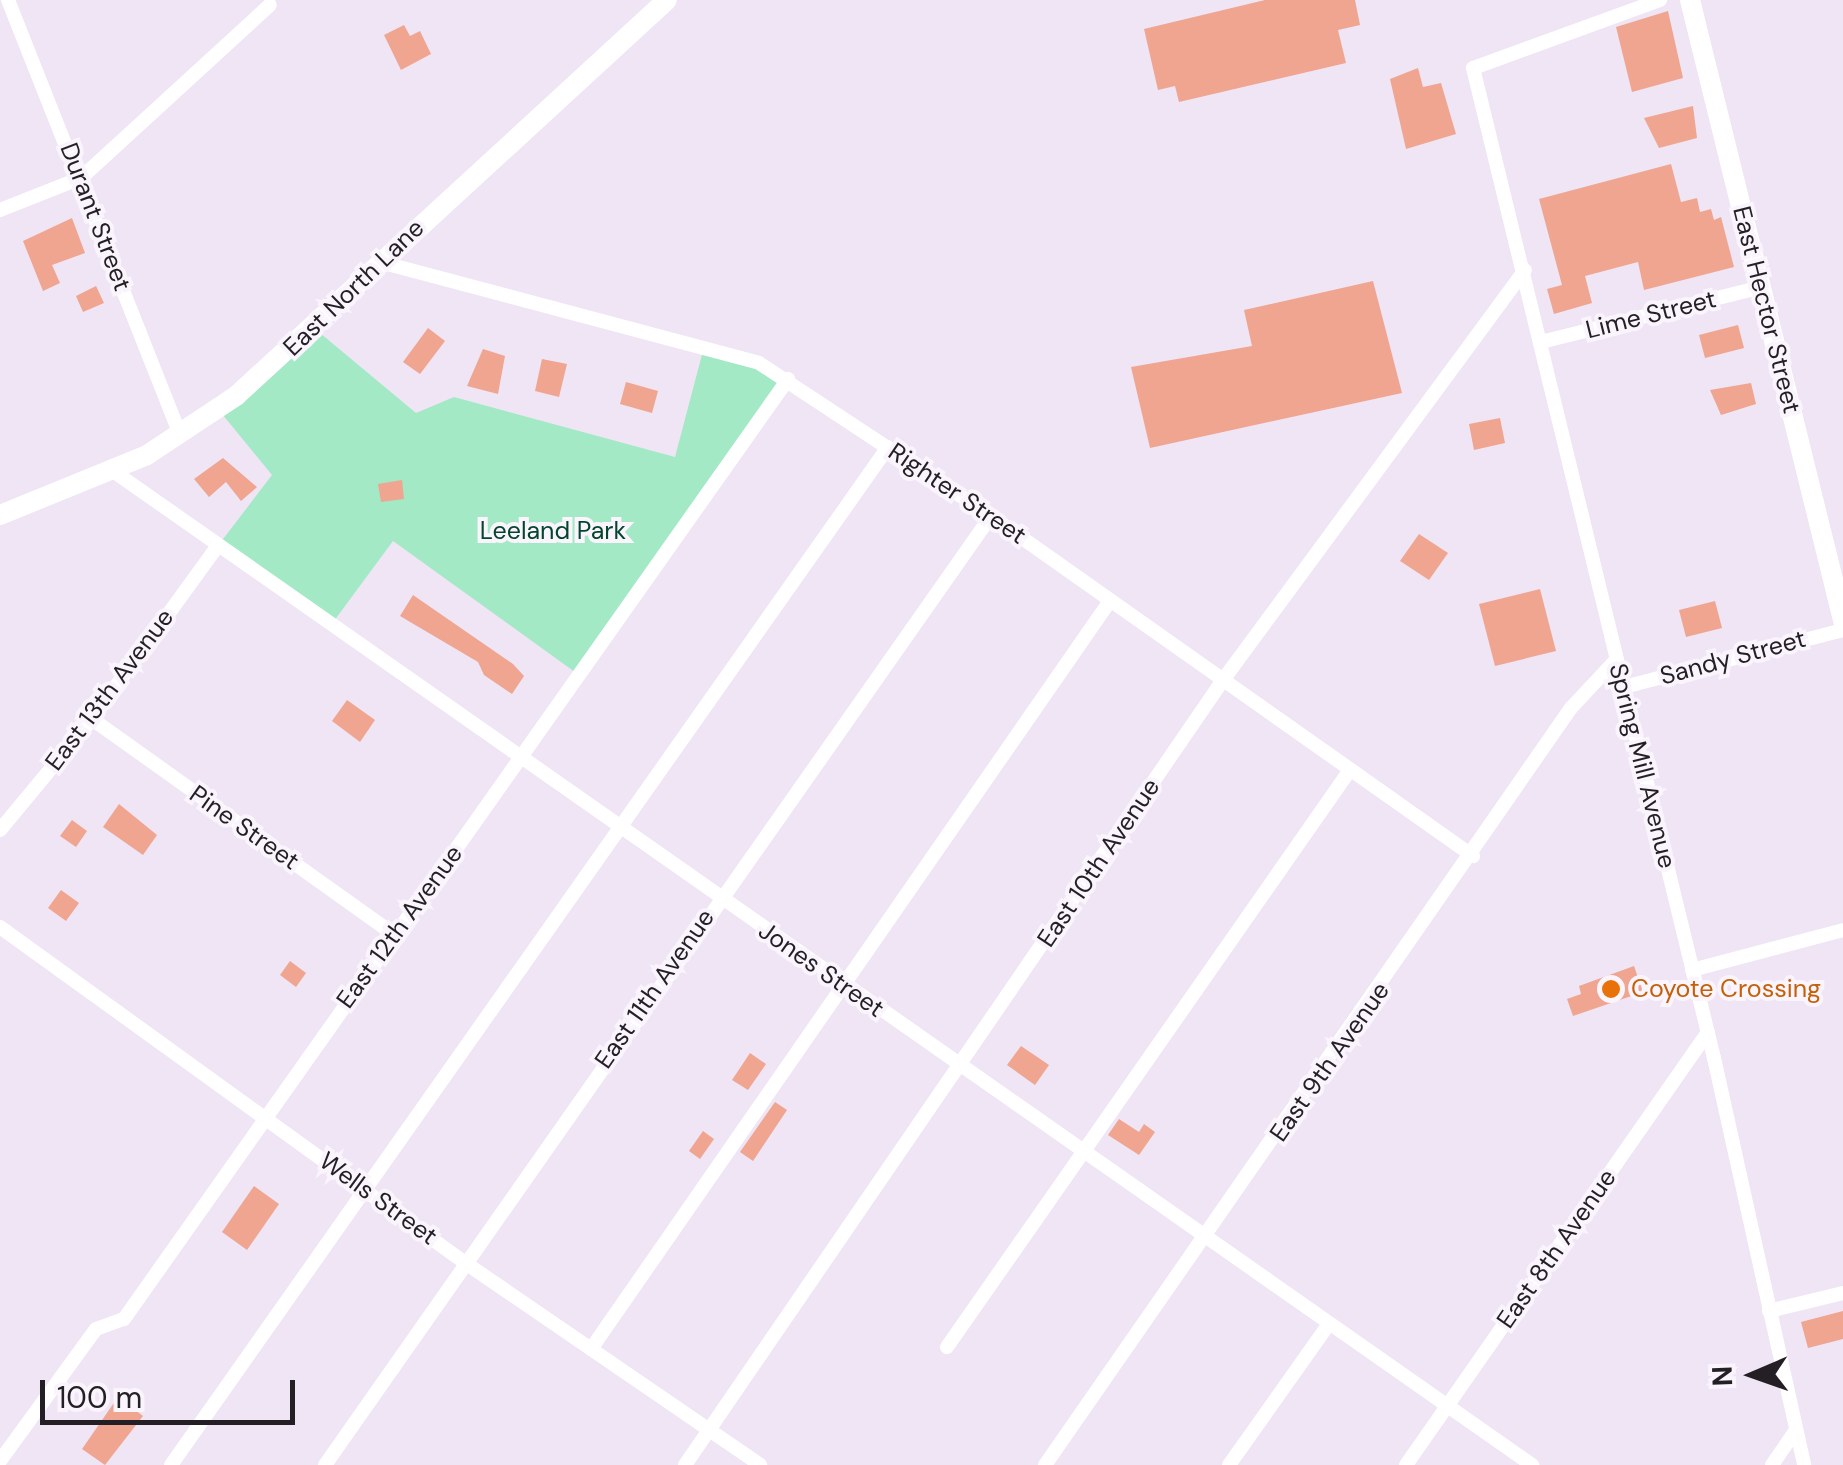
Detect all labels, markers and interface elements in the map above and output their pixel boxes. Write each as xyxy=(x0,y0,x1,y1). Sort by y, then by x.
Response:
street label: Durant Street xyxy=(53,139,137,295)
street label: East Hector Street xyxy=(1726,203,1806,417)
street label: East North Lane xyxy=(278,213,430,363)
street label: Lime Street xyxy=(1583,284,1719,346)
street label: Righter Street xyxy=(882,437,1032,551)
park label: Leeland Park xyxy=(480,516,626,546)
street label: East 13th Avenue xyxy=(39,603,181,777)
street label: Sandy Street xyxy=(1657,624,1809,692)
street label: Spring Mill Avenue xyxy=(1602,660,1682,872)
street label: East 10th Avenue xyxy=(1032,773,1166,953)
street label: Pine Street xyxy=(184,779,304,877)
street label: East 12th Avenue xyxy=(331,840,469,1014)
street label: East 11th Avenue xyxy=(589,904,721,1074)
street label: Jones Street xyxy=(753,916,889,1024)
place label: Coyote Crossing xyxy=(1631,974,1821,1004)
street label: East 9th Avenue xyxy=(1264,977,1396,1147)
marker: Coyote Crossing xyxy=(1600,978,1622,1000)
street label: Wells Street xyxy=(313,1146,443,1252)
street label: East 8th Avenue xyxy=(1491,1164,1623,1334)
north arrow xyxy=(1703,1325,1803,1425)
scale bar xyxy=(45,1360,300,1422)
text: N xyxy=(1704,1365,1741,1387)
text: 100 m xyxy=(57,1378,142,1417)

